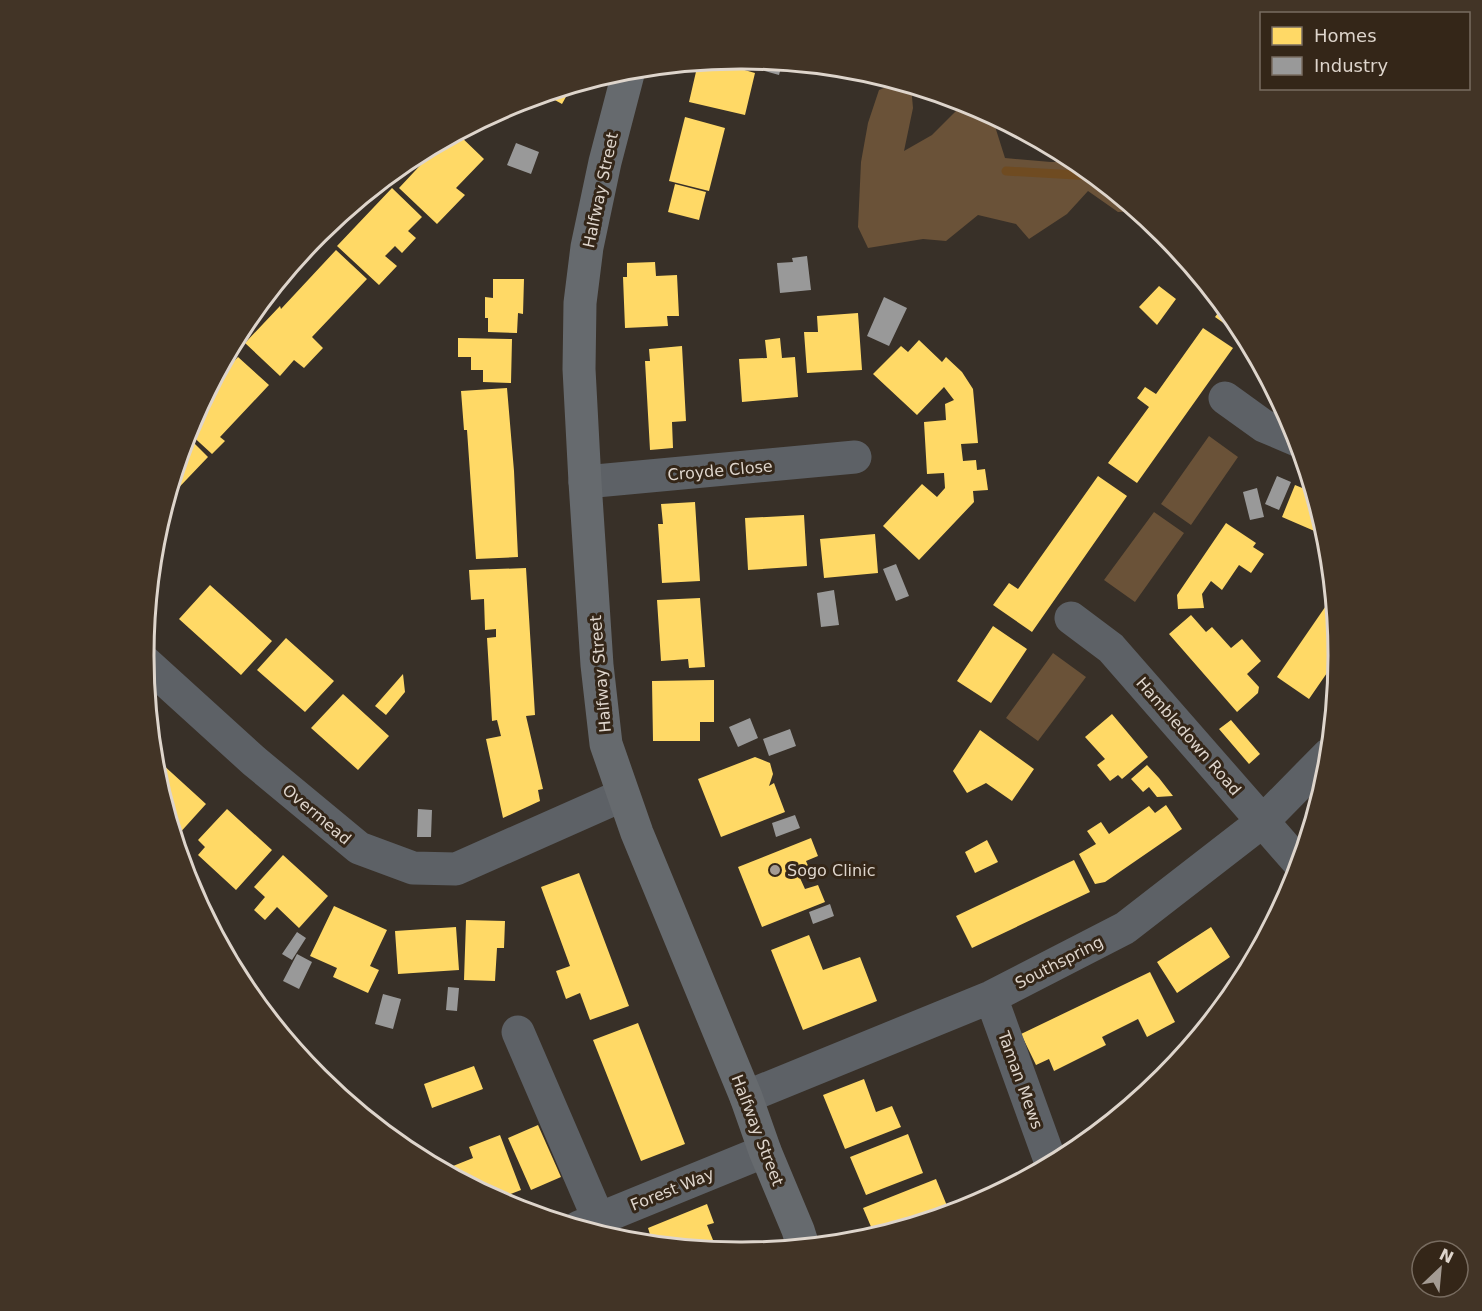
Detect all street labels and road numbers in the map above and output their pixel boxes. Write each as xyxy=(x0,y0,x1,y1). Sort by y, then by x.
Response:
street label: Halfway Street xyxy=(579,131,622,250)
street label: Croyde Close xyxy=(667,456,773,485)
street label: Halfway Street xyxy=(586,615,615,733)
street label: Hambledown Road xyxy=(1132,673,1245,799)
street label: Overmead xyxy=(279,780,355,849)
street label: Southspring xyxy=(1012,932,1106,993)
street label: Taman Mews xyxy=(994,1028,1047,1132)
street label: Halfway Street xyxy=(728,1072,787,1189)
street label: Forest Way xyxy=(628,1164,717,1215)

